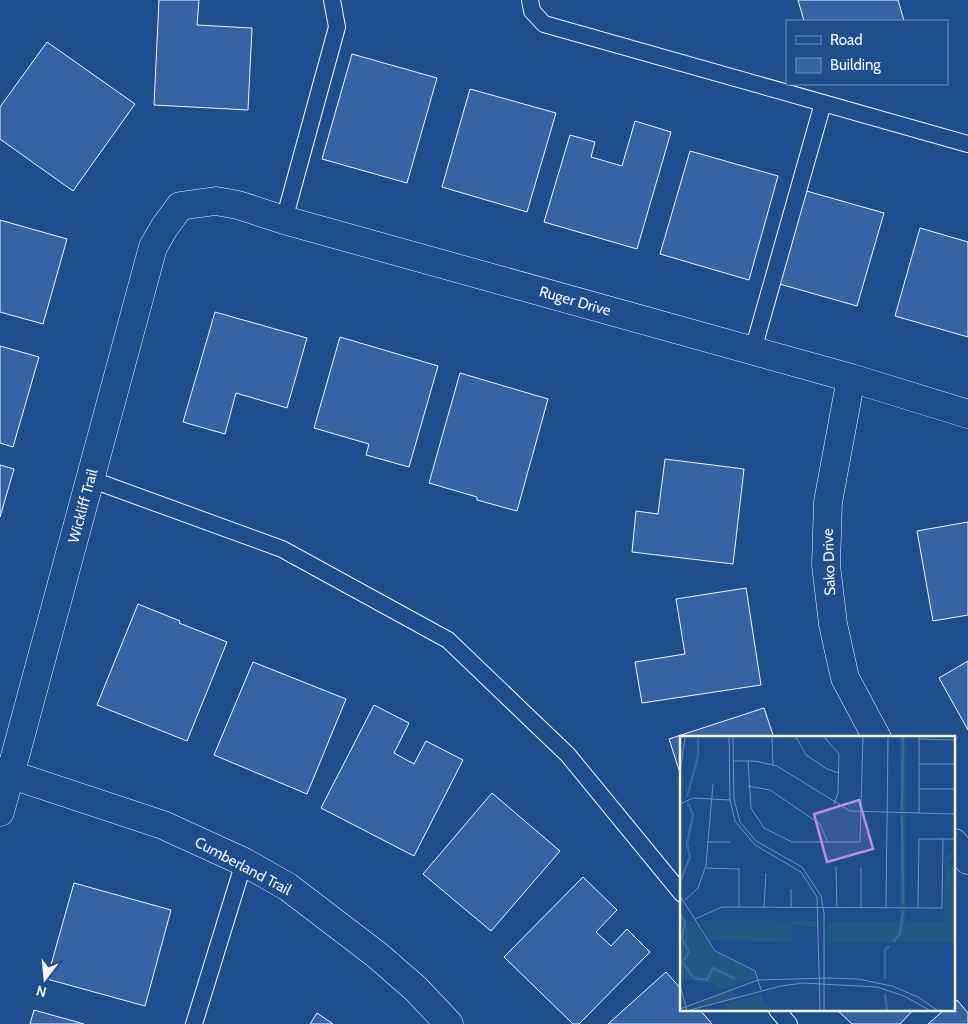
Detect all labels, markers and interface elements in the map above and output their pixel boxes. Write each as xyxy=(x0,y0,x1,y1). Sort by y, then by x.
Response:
legend xyxy=(786,20,948,85)
text: Road xyxy=(830,31,863,49)
text: Building xyxy=(830,56,881,74)
street label: Ruger Drive xyxy=(537,282,613,320)
street label: Wickliff Trail xyxy=(64,466,102,545)
street label: Sako Drive xyxy=(819,528,839,596)
inset map xyxy=(680,736,956,1012)
street label: Cumberland Trail xyxy=(192,833,295,899)
north arrow xyxy=(20,954,70,1004)
text: N xyxy=(34,981,49,1002)

